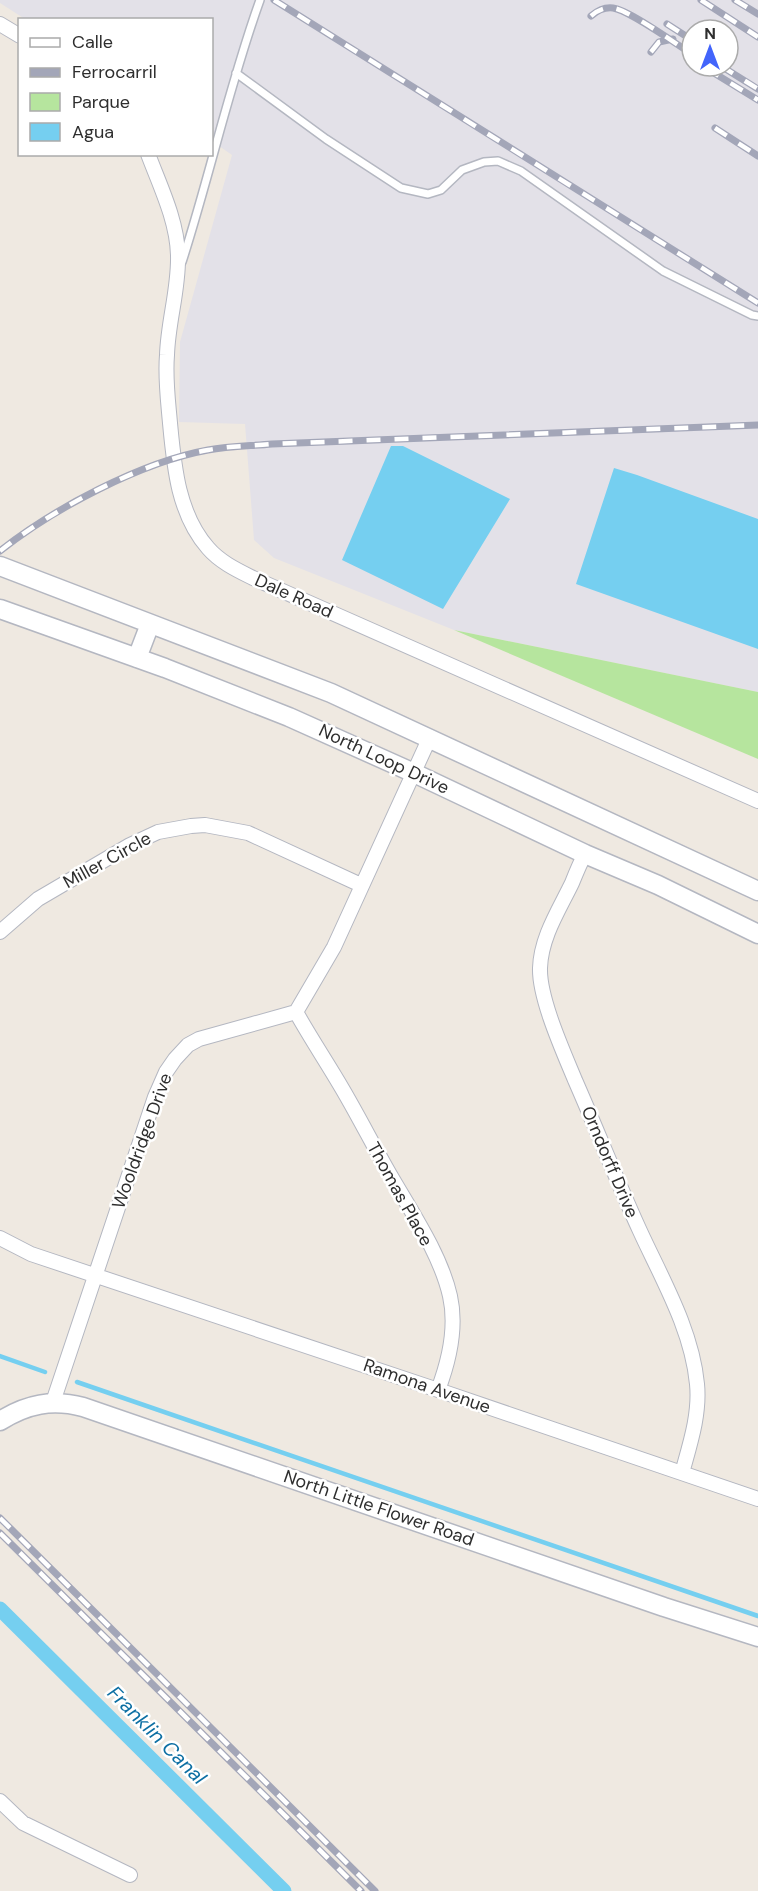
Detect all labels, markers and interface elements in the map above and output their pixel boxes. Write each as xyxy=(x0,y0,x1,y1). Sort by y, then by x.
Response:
legend xyxy=(18,18,213,156)
north arrow xyxy=(680,18,740,78)
text: N xyxy=(704,23,716,44)
text: Calle xyxy=(72,30,113,54)
text: Ferrocarril xyxy=(72,60,157,84)
text: Parque xyxy=(72,90,130,114)
text: Agua xyxy=(72,120,114,144)
street label: Dale Road xyxy=(251,568,337,624)
street label: North Loop Drive xyxy=(315,718,453,800)
street label: Miller Circle xyxy=(59,826,155,894)
street label: Wooldridge Drive xyxy=(106,1070,178,1212)
street label: Orndorff Drive xyxy=(576,1102,644,1222)
street label: Thomas Place xyxy=(361,1138,439,1250)
street label: Ramona Avenue xyxy=(360,1353,494,1419)
street label: North Little Flower Road xyxy=(281,1464,477,1552)
water label: Franklin Canal xyxy=(102,1680,212,1790)

